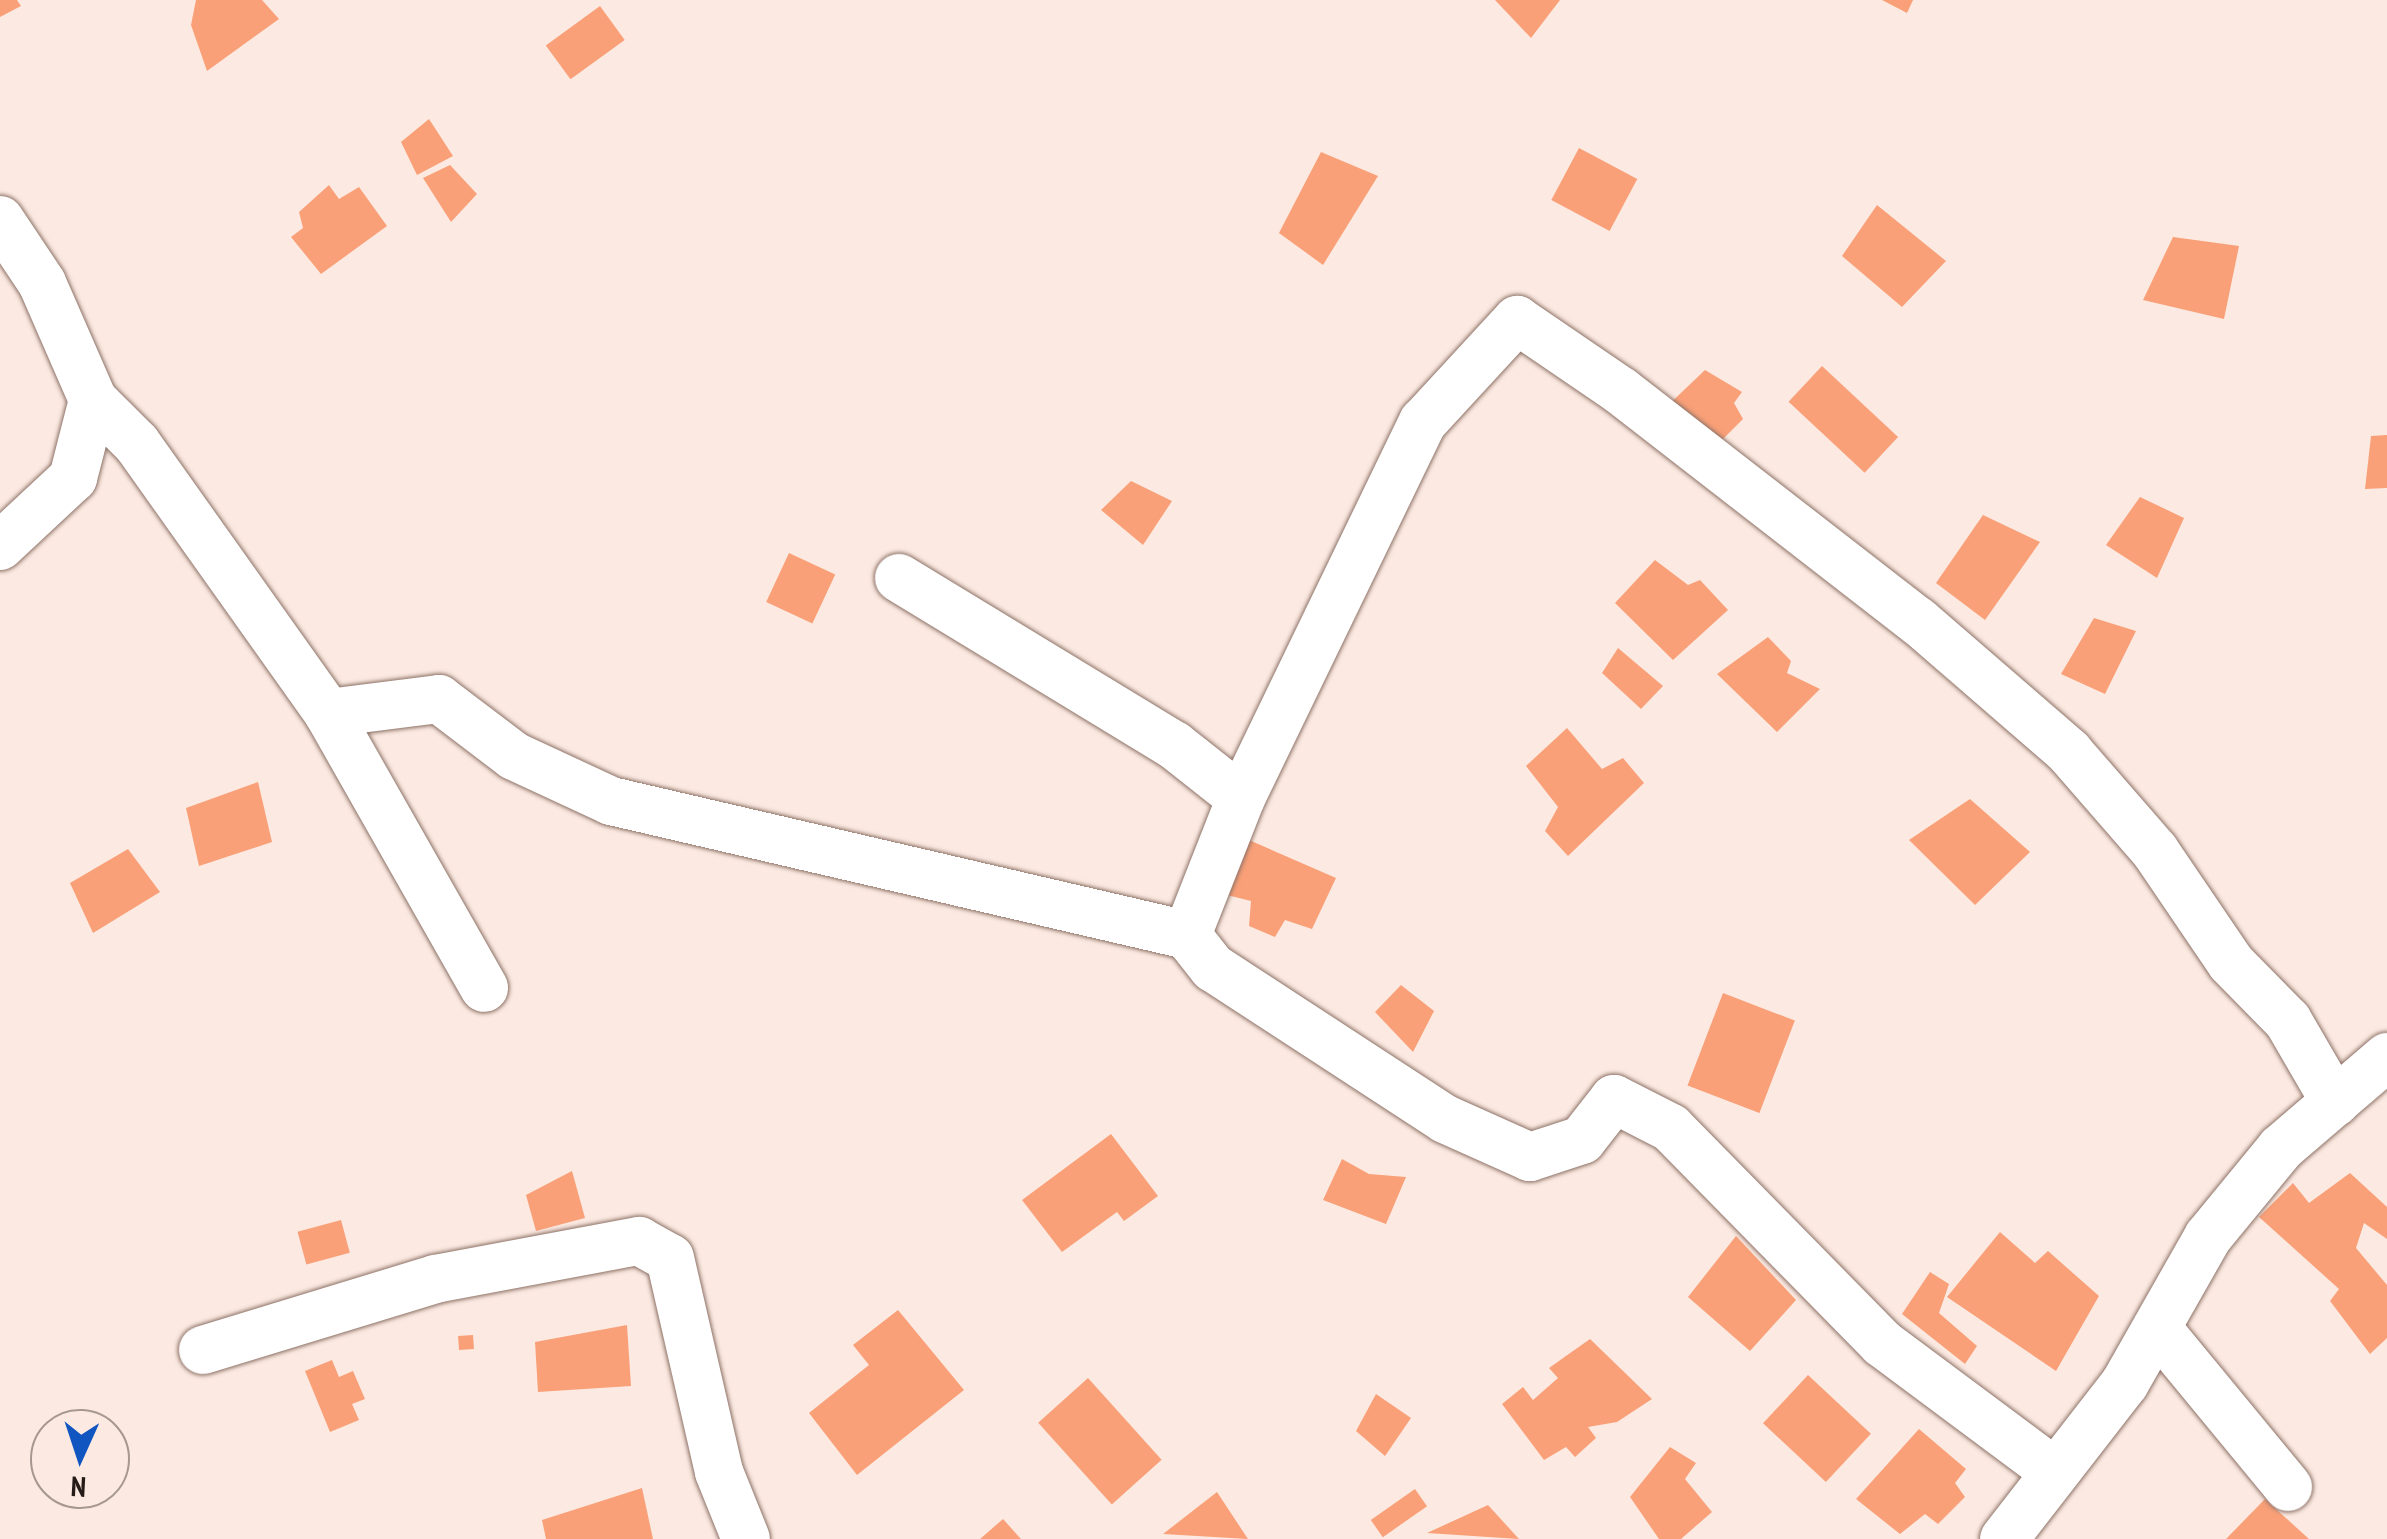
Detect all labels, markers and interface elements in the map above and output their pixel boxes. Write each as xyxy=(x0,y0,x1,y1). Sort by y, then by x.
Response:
north arrow xyxy=(30,1409,130,1509)
text: N xyxy=(70,1469,87,1506)

